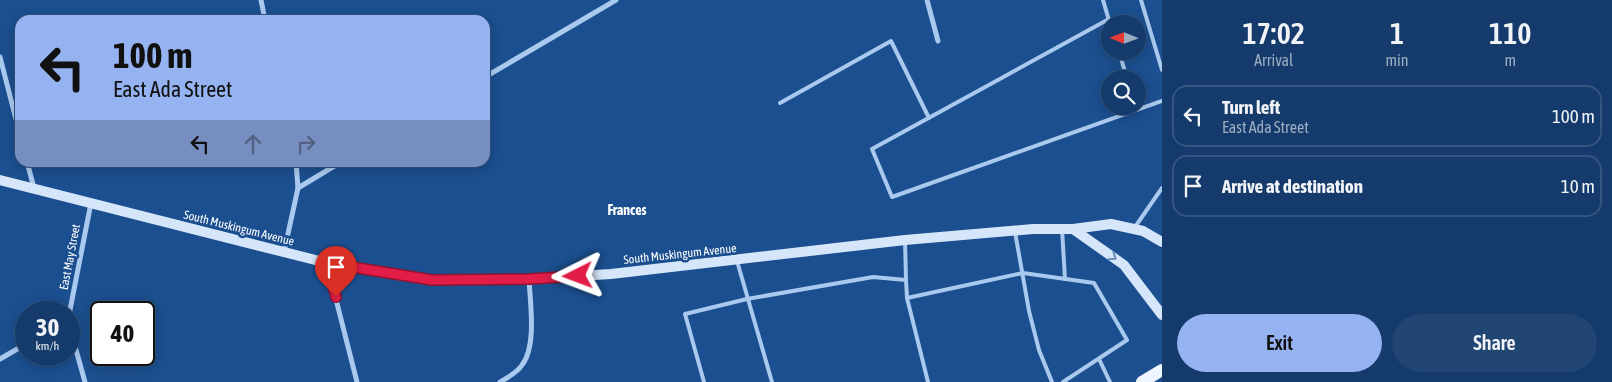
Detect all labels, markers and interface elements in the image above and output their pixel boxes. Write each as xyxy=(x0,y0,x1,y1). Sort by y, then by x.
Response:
north arrow xyxy=(1101,15,1146,60)
map controls xyxy=(1101,15,1146,115)
text: 17:02 xyxy=(1243,16,1305,50)
text: 1 xyxy=(1390,16,1404,50)
text: 110 xyxy=(1489,16,1531,50)
icon: left xyxy=(30,35,95,100)
text: 100 m xyxy=(113,35,192,75)
text: Arrival xyxy=(1254,51,1293,69)
text: min xyxy=(1386,51,1409,69)
text: m xyxy=(1504,51,1516,69)
button: search xyxy=(1101,70,1146,115)
text: East Ada Street xyxy=(113,76,232,102)
text: Turn left xyxy=(1222,96,1280,118)
icon: left xyxy=(1179,102,1207,130)
text: 100 m xyxy=(1552,105,1595,127)
text: East Ada Street xyxy=(1222,118,1309,136)
icon: left xyxy=(186,130,214,158)
icon: ahead xyxy=(239,130,267,158)
icon: right xyxy=(292,130,320,158)
icon: arrive xyxy=(1179,172,1207,200)
text: Arrive at destination xyxy=(1222,175,1363,197)
text: 10 m xyxy=(1561,175,1595,197)
district label: Frances xyxy=(608,202,647,218)
street label: South Muskingum Avenue xyxy=(182,207,296,249)
street label: East May Street xyxy=(57,222,83,291)
street label: South Muskingum Avenue xyxy=(623,241,737,267)
pin xyxy=(315,246,357,297)
position arrow xyxy=(551,249,603,301)
one-way arrow xyxy=(1107,251,1116,260)
icon: arrive xyxy=(322,253,350,281)
speed limit sign: 40 xyxy=(90,301,155,366)
text: 30 xyxy=(36,313,59,341)
button: Exit xyxy=(1177,314,1382,372)
button: Share xyxy=(1392,314,1597,372)
text: km/h xyxy=(36,339,59,353)

